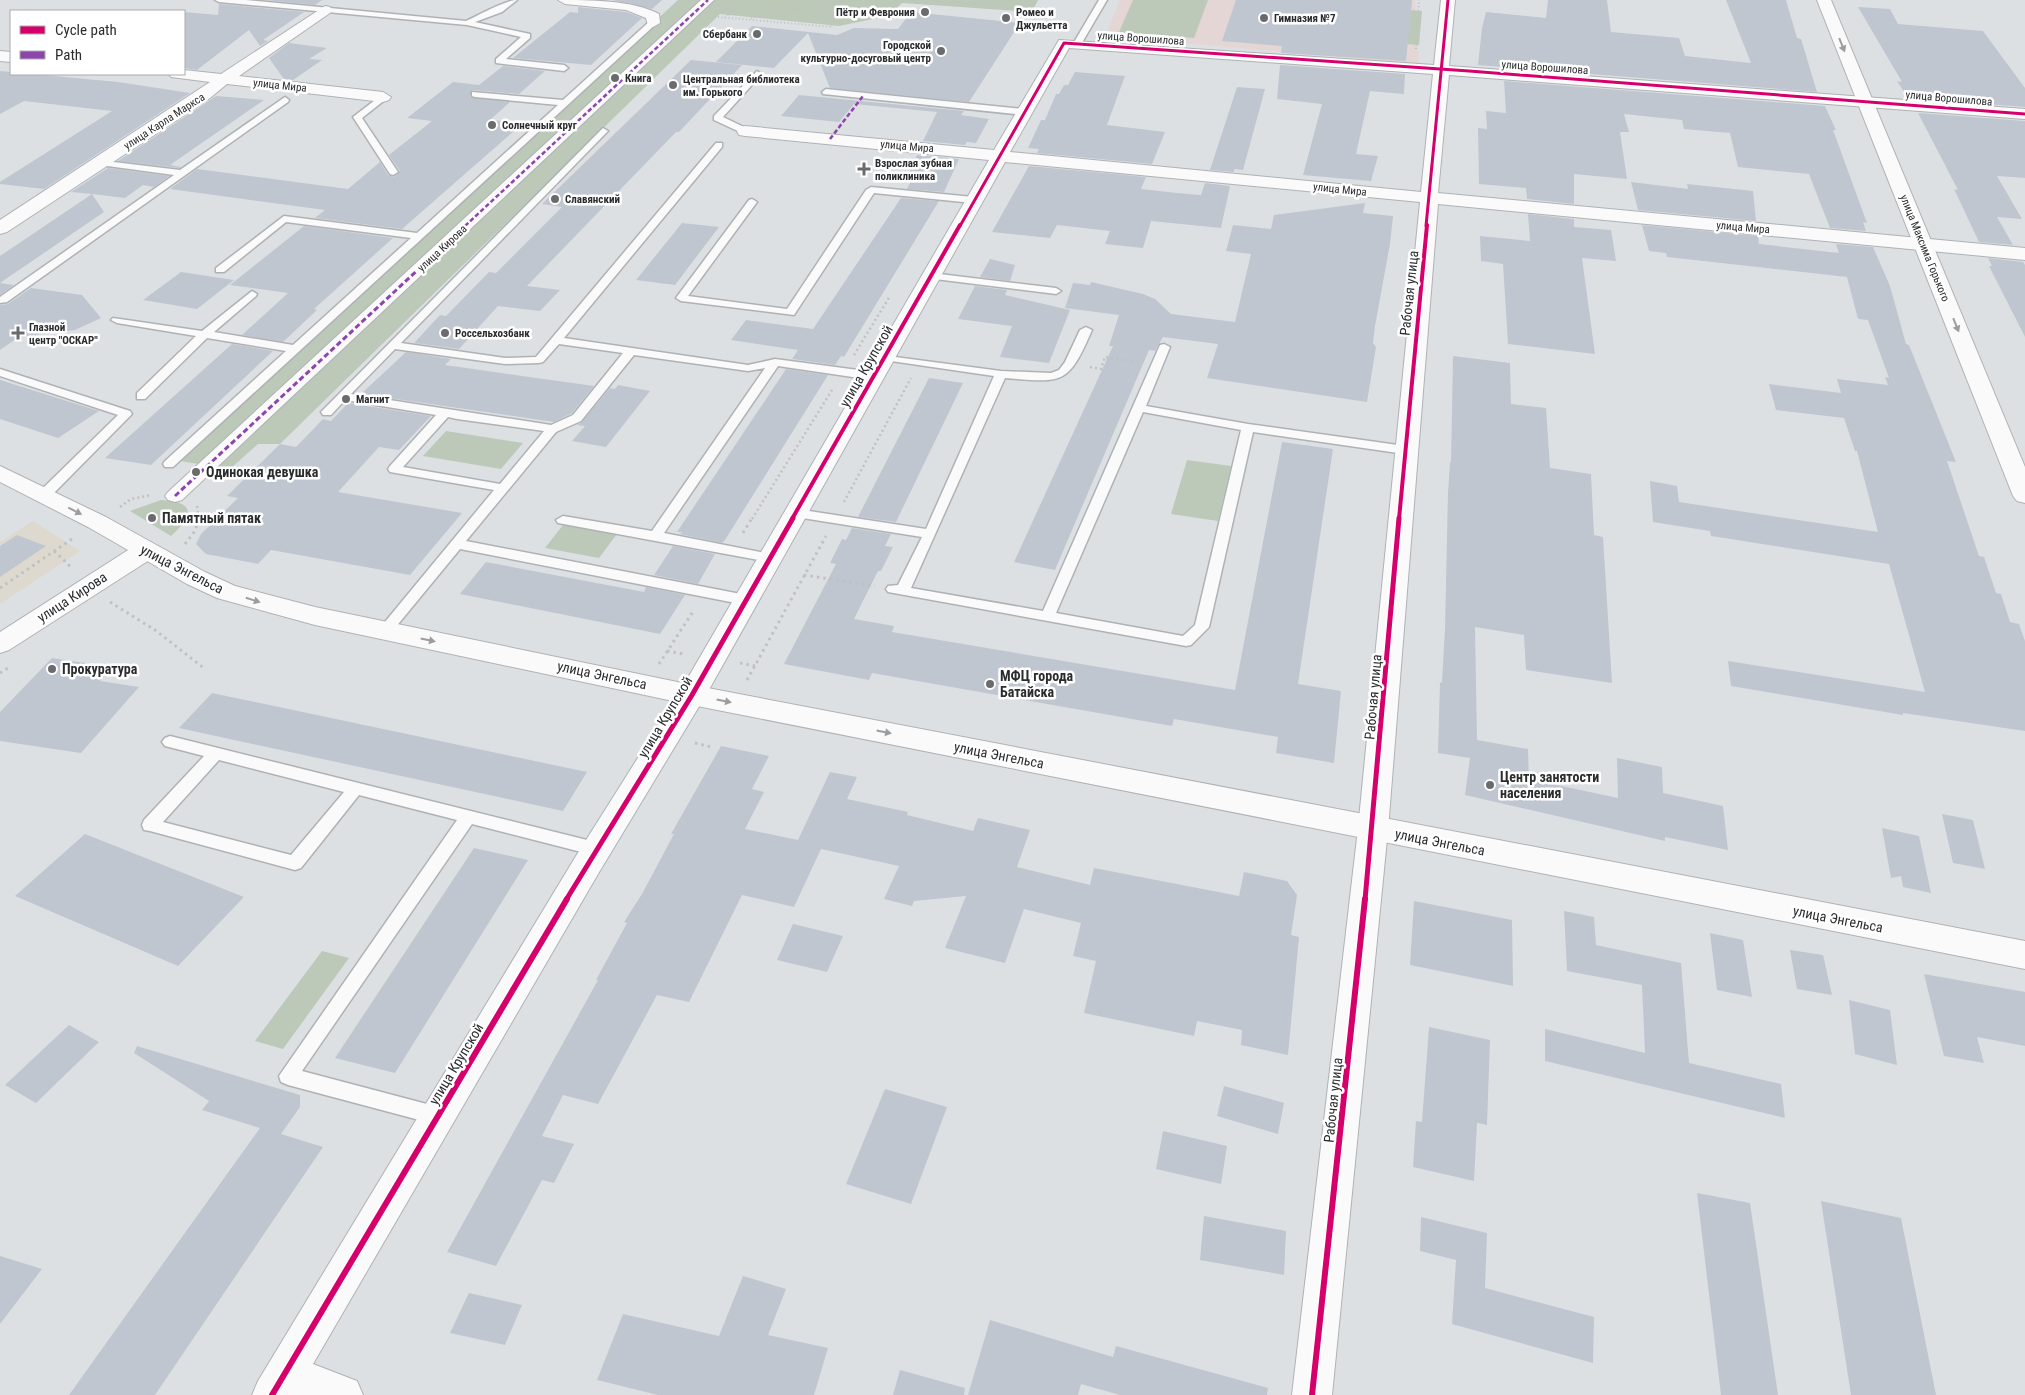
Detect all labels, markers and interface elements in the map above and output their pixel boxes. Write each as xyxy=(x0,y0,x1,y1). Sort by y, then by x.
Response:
place label: Пётр и Феврония xyxy=(836,6,915,19)
marker: Пётр и Феврония xyxy=(919,6,931,18)
place label: Ромео и Джульетта xyxy=(1016,6,1067,32)
legend xyxy=(10,10,185,75)
marker: Ромео и Джульетта xyxy=(1000,12,1012,24)
marker: Гимназия №7 xyxy=(1258,12,1270,24)
place label: Гимназия №7 xyxy=(1274,12,1336,25)
text: Cycle path xyxy=(55,21,117,39)
place label: Сбербанк xyxy=(703,28,747,41)
marker: Сбербанк xyxy=(751,28,763,40)
street label: улица Ворошилова xyxy=(1097,29,1185,48)
one-way arrow xyxy=(1839,38,1847,52)
place label: Городской культурно-досуговый центр xyxy=(801,39,932,65)
marker: Городской культурно-досуговый центр xyxy=(935,45,947,57)
text: Path xyxy=(55,46,82,64)
street label: улица Ворошилова xyxy=(1501,58,1589,77)
marker: Книга xyxy=(609,72,621,84)
place label: Книга xyxy=(625,72,651,85)
place label: Центральная библиотека им. Горького xyxy=(683,73,800,99)
street label: улица Мира xyxy=(253,76,307,95)
marker: Центральная библиотека им. Горького xyxy=(667,79,679,91)
street label: улица Ворошилова xyxy=(1905,88,1993,109)
street label: улица Карла Маркса xyxy=(121,90,207,152)
marker: Солнечный круг xyxy=(486,119,498,131)
place label: Солнечный круг xyxy=(502,119,577,132)
street label: улица Мира xyxy=(880,138,934,155)
place label: Взрослая зубная поликлиника xyxy=(875,157,952,183)
marker: Взрослая зубная поликлиника xyxy=(857,162,871,176)
street label: улица Мира xyxy=(1313,180,1367,199)
marker: Славянский xyxy=(549,193,561,205)
place label: Славянский xyxy=(565,193,620,206)
street label: улица Максима Горького xyxy=(1897,193,1952,304)
street label: улица Мира xyxy=(1716,219,1770,236)
street label: улица Кирова xyxy=(415,222,470,274)
street label: Рабочая улица xyxy=(1397,250,1421,336)
one-way arrow xyxy=(1953,318,1960,333)
place label: Глазной центр "ОСКАР" xyxy=(29,321,98,347)
street label: улица Крупской xyxy=(836,322,896,410)
marker: Глазной центр "ОСКАР" xyxy=(11,326,25,340)
marker: Россельхозбанк xyxy=(439,327,451,339)
place label: Россельхозбанк xyxy=(455,327,530,340)
marker: Магнит xyxy=(340,393,352,405)
place label: Магнит xyxy=(356,393,390,406)
place label: Одинокая девушка xyxy=(206,464,319,480)
marker: Одинокая девушка xyxy=(190,466,202,478)
one-way arrow xyxy=(68,507,82,515)
place label: Памятный пятак xyxy=(162,510,261,526)
marker: Памятный пятак xyxy=(146,512,158,524)
street label: улица Энгельса xyxy=(138,541,226,597)
street label: улица Кирова xyxy=(34,569,110,625)
one-way arrow xyxy=(245,596,260,604)
one-way arrow xyxy=(420,636,436,644)
street label: Рабочая улица xyxy=(1361,654,1385,740)
street label: улица Энгельса xyxy=(556,658,648,692)
place label: Прокуратура xyxy=(62,661,138,677)
marker: Прокуратура xyxy=(46,663,58,675)
place label: МФЦ города Батайска xyxy=(1000,668,1074,700)
street label: улица Крупской xyxy=(635,674,695,760)
marker: МФЦ города Батайска xyxy=(984,678,996,690)
one-way arrow xyxy=(717,697,733,705)
one-way arrow xyxy=(876,728,891,736)
street label: улица Энгельса xyxy=(953,738,1045,772)
place label: Центр занятости населения xyxy=(1500,769,1599,801)
marker: Центр занятости населения xyxy=(1484,779,1496,791)
street label: улица Энгельса xyxy=(1394,825,1486,859)
street label: улица Энгельса xyxy=(1792,902,1884,936)
street label: улица Крупской xyxy=(426,1021,486,1107)
street label: Рабочая улица xyxy=(1321,1057,1345,1143)

